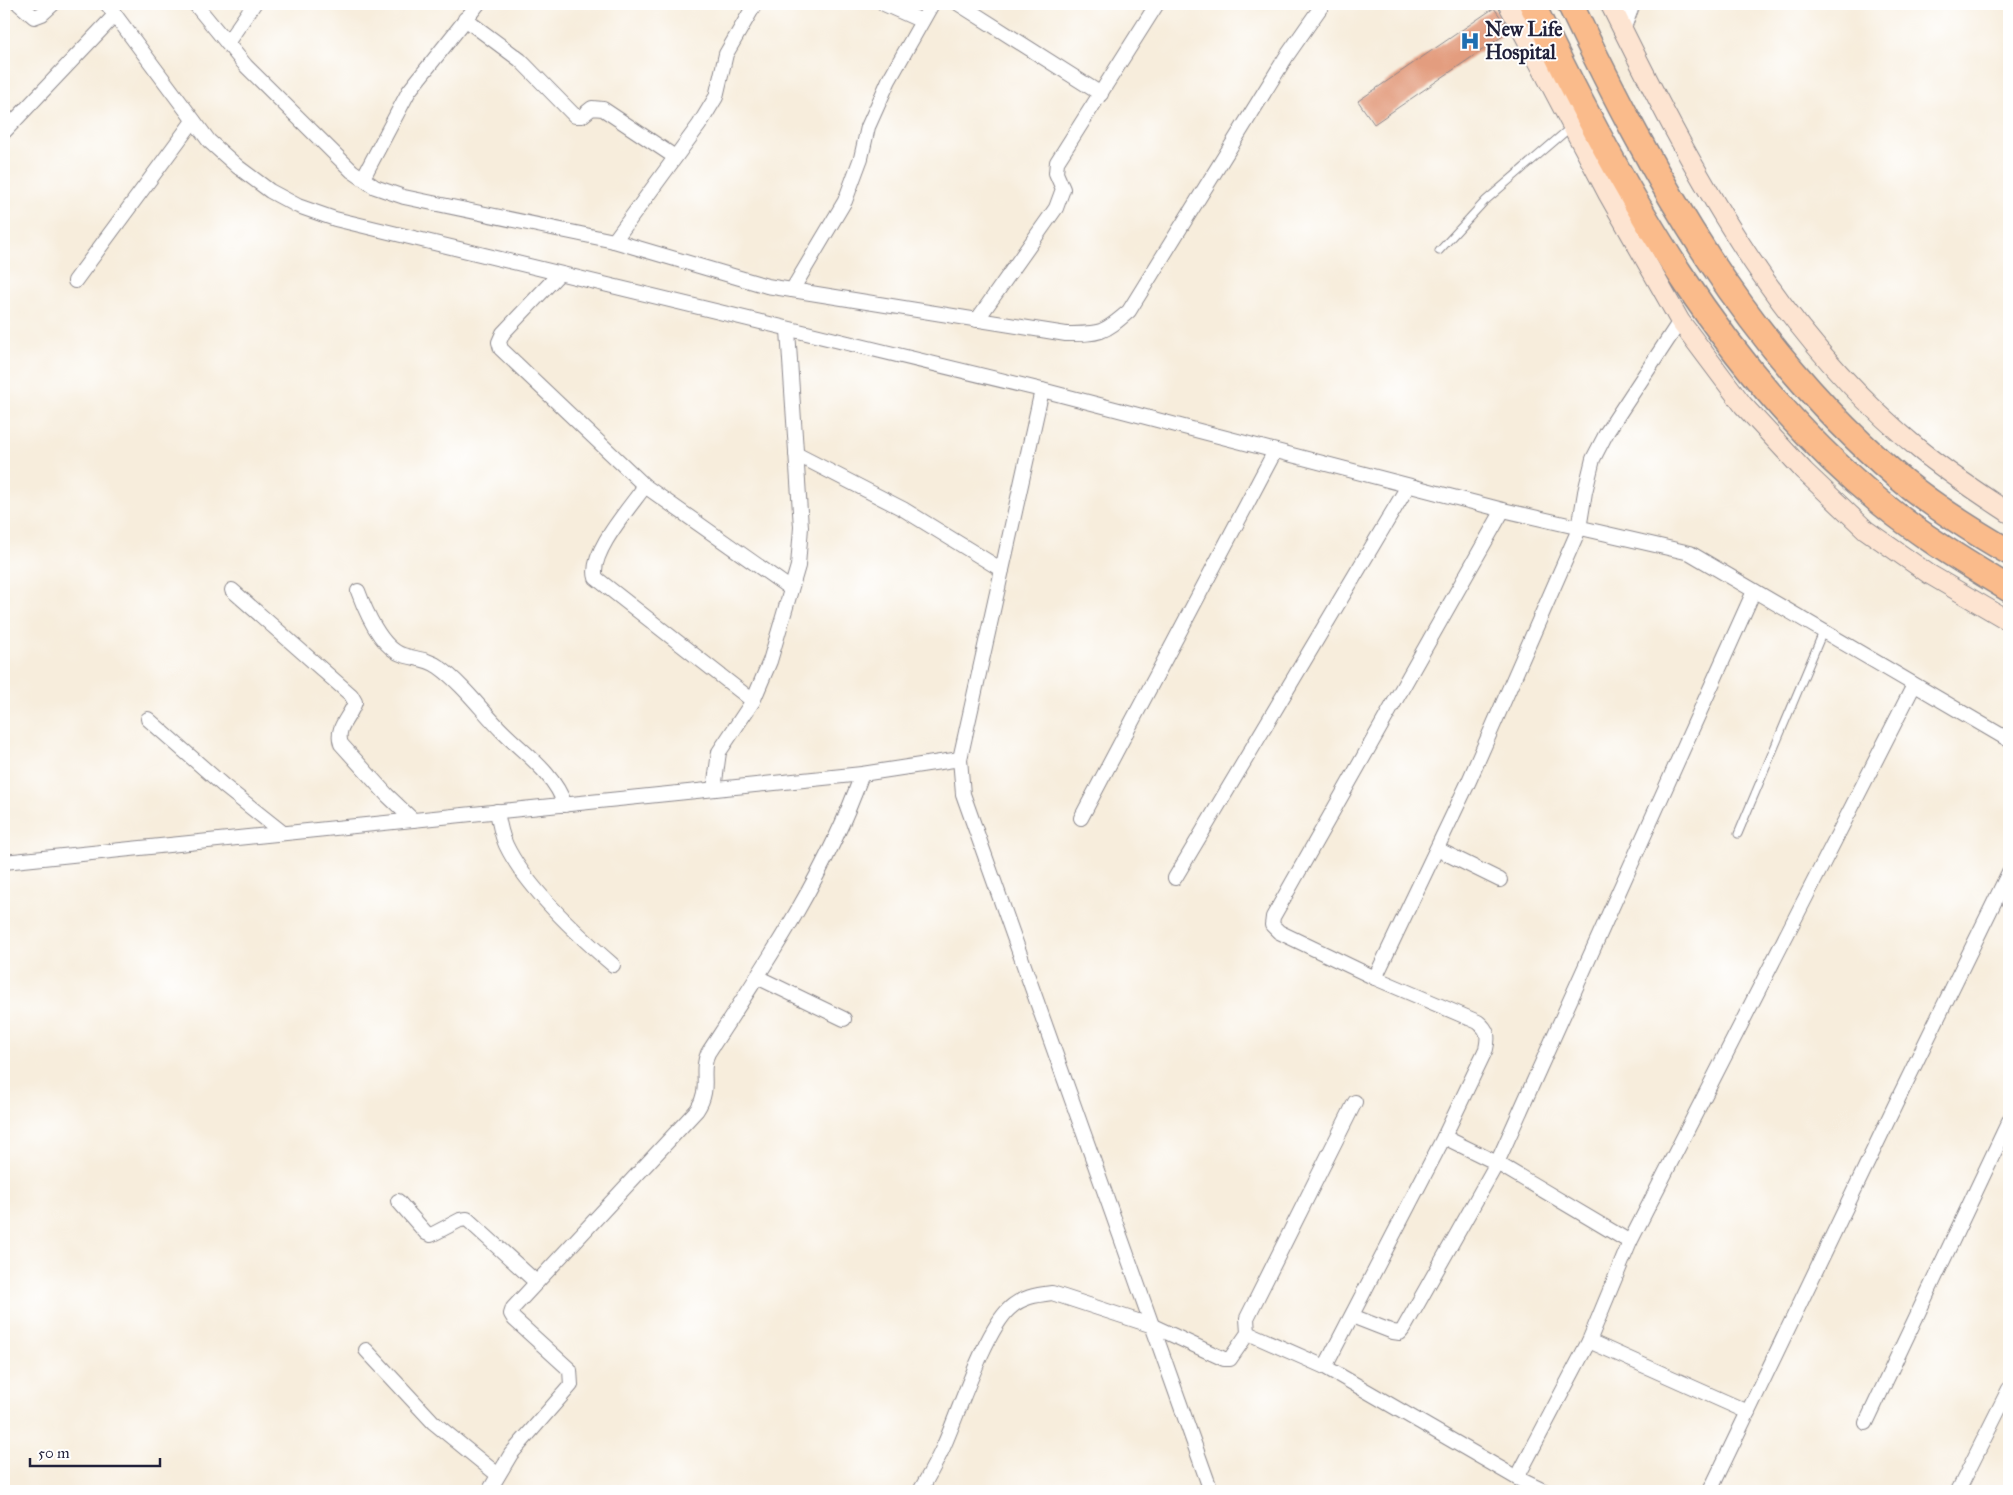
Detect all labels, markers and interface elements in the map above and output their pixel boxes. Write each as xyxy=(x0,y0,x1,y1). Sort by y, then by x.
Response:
place label: New Life Hospital xyxy=(1485,17,1563,65)
hospital icon: New Life Hospital xyxy=(1459,30,1481,52)
scale bar xyxy=(30,1435,160,1467)
text: 50 m xyxy=(38,1444,70,1462)

